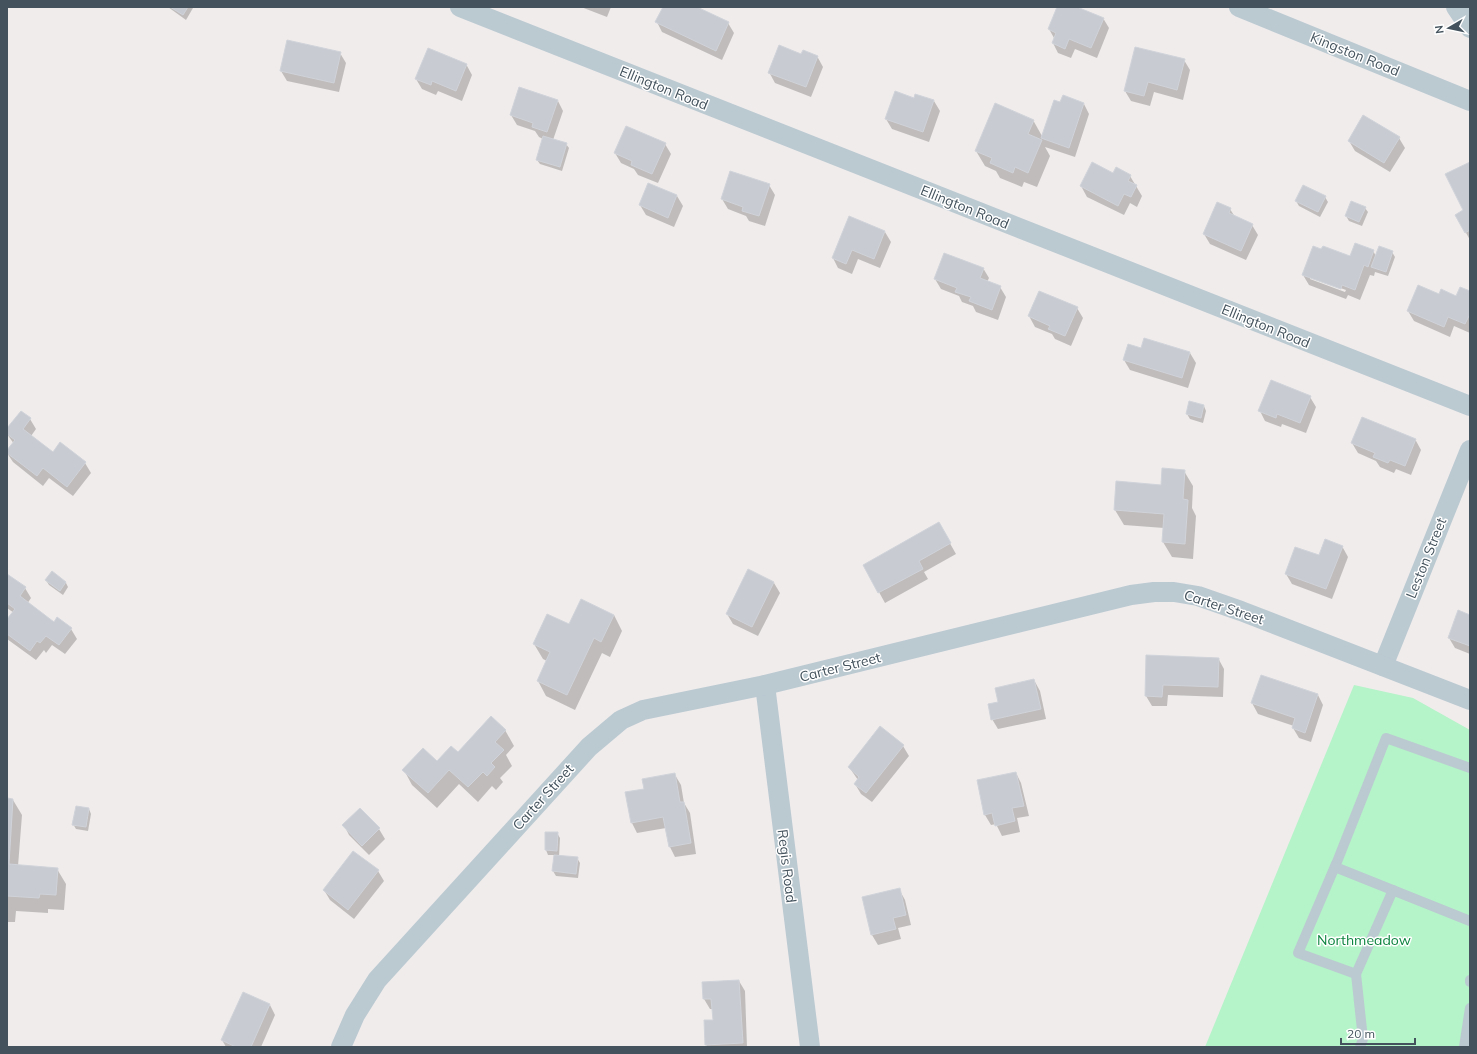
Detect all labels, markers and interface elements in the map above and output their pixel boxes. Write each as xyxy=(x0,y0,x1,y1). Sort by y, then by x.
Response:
north arrow xyxy=(1429,8,1469,48)
text: N xyxy=(1432,24,1447,35)
street label: Kingston Road xyxy=(1308,28,1402,80)
street label: Ellington Road xyxy=(617,62,711,114)
street label: Ellington Road xyxy=(918,181,1012,233)
street label: Ellington Road xyxy=(1219,300,1313,352)
street label: Leston Street xyxy=(1402,515,1450,601)
street label: Carter Street xyxy=(1182,586,1266,628)
street label: Carter Street xyxy=(798,648,883,686)
street label: Carter Street xyxy=(509,760,578,834)
street label: Regis Road xyxy=(774,828,800,904)
park label: Northmeadow xyxy=(1317,931,1411,949)
scale bar xyxy=(1341,1020,1415,1046)
text: 20 m xyxy=(1347,1026,1375,1041)

